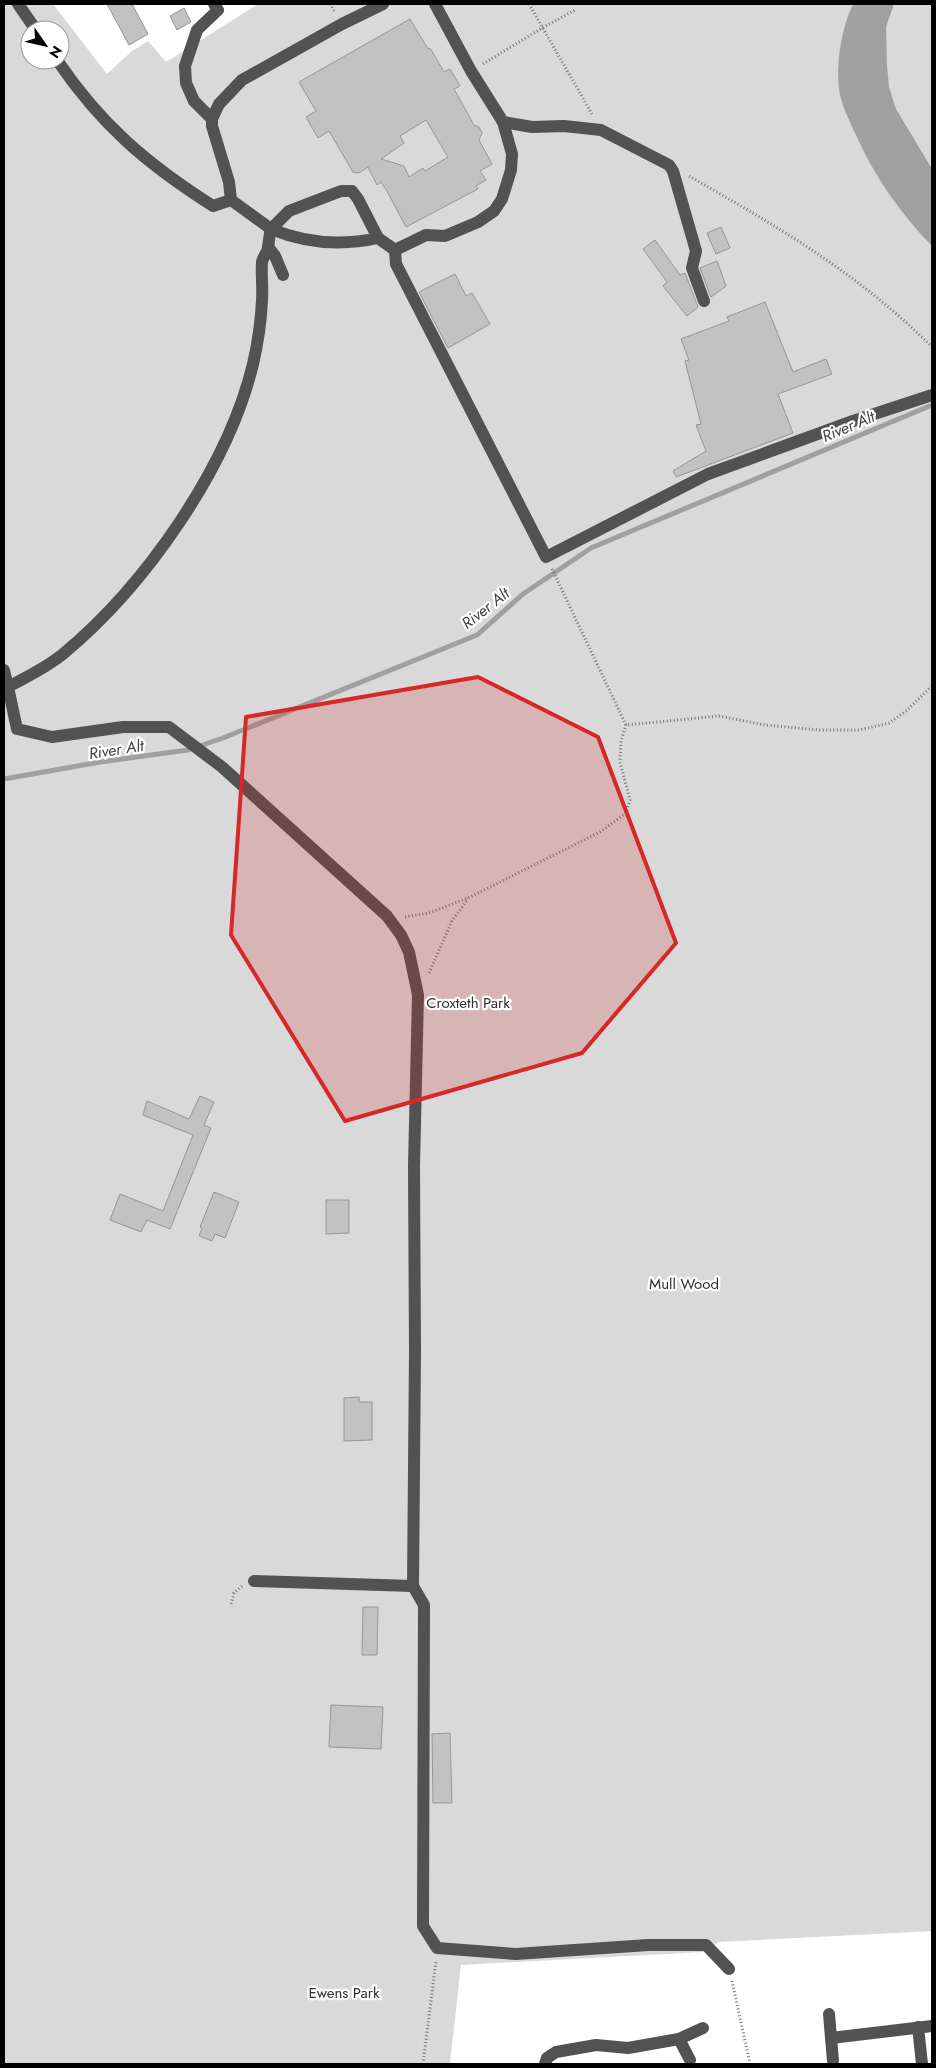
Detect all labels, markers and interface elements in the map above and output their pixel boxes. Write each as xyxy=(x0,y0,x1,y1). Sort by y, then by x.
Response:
north arrow xyxy=(20,20,70,70)
text: N xyxy=(44,42,67,62)
water label: River Alt xyxy=(818,405,879,448)
water label: River Alt xyxy=(457,582,515,634)
water label: River Alt xyxy=(87,734,146,765)
park label: Croxteth Park xyxy=(426,992,510,1014)
park label: Mull Wood xyxy=(649,1273,719,1295)
park label: Ewens Park xyxy=(308,1982,380,2004)

